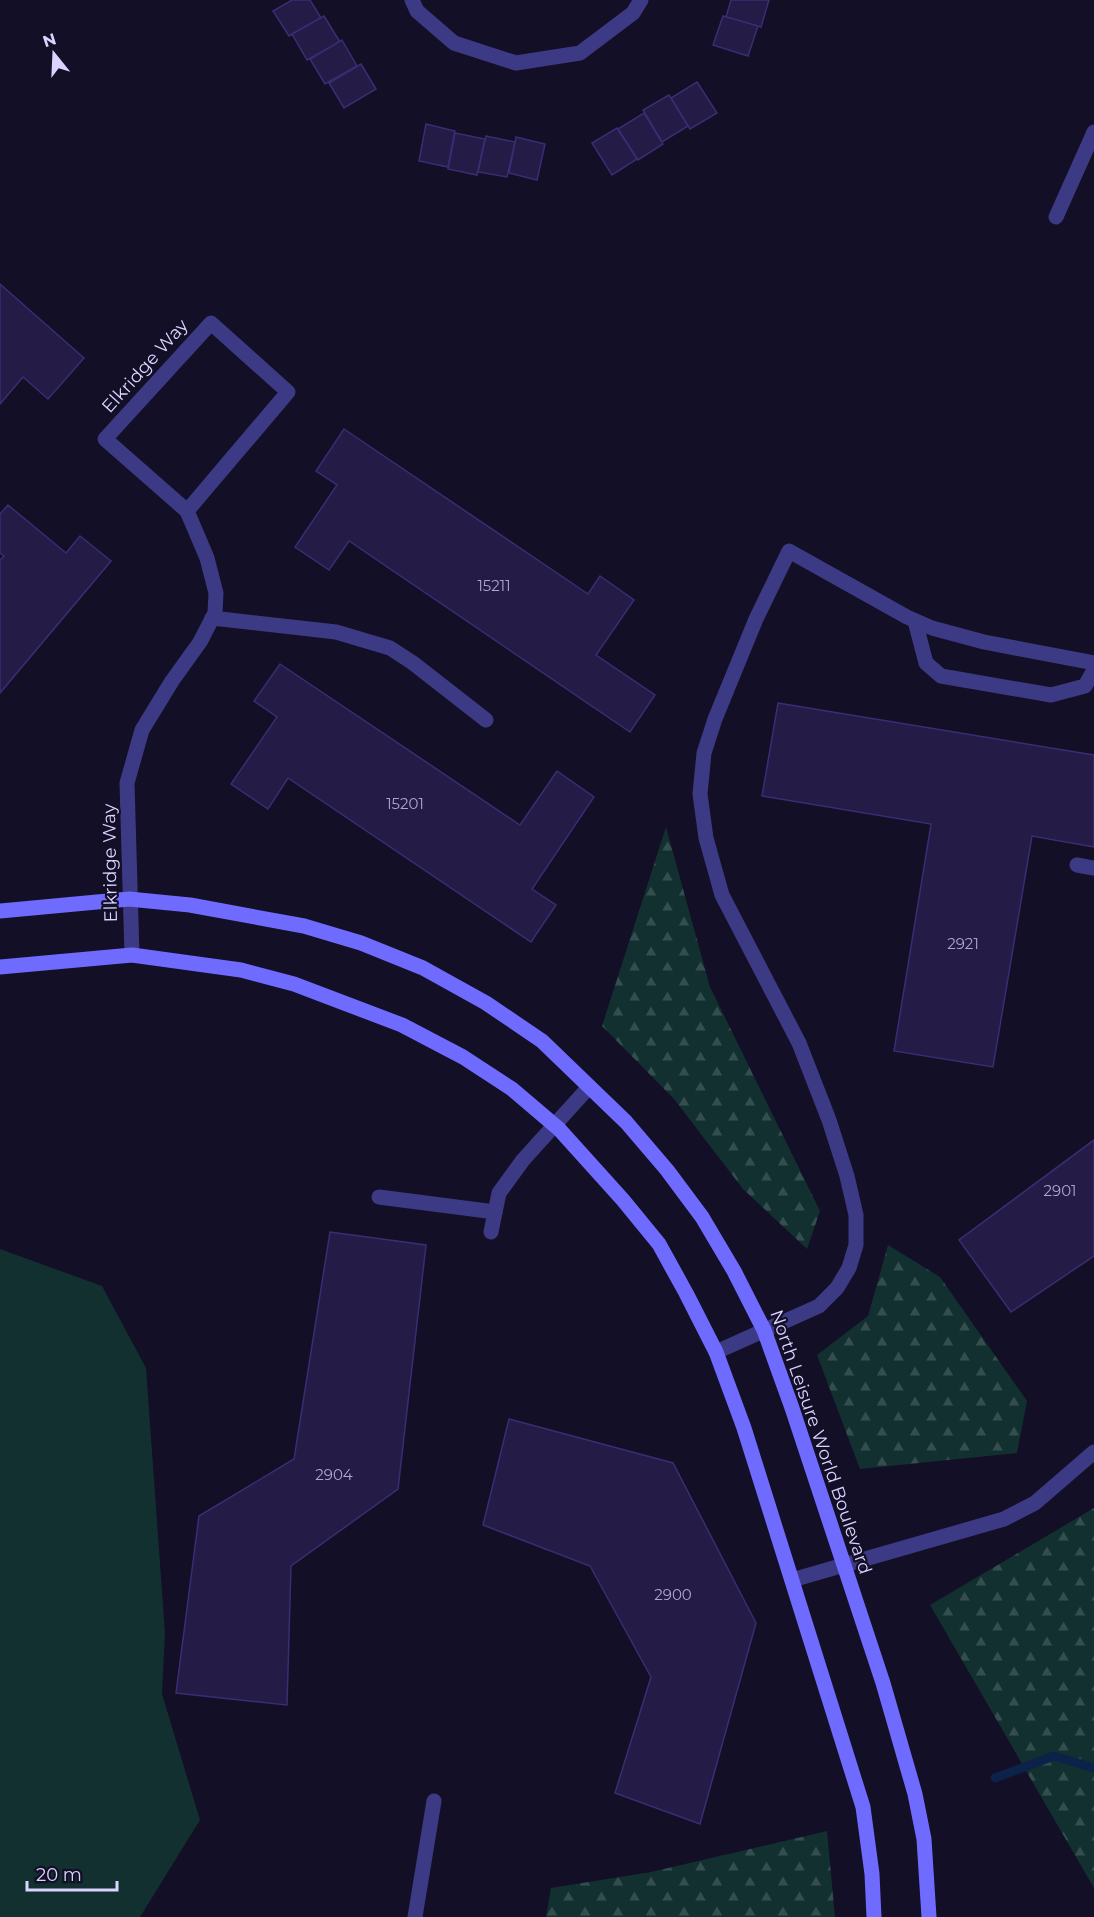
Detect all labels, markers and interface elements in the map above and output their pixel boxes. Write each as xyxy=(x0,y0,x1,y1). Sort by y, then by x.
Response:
north arrow xyxy=(24,24,84,84)
text: N xyxy=(40,29,59,51)
street label: Elkridge Way xyxy=(97,314,193,417)
house number: 15211 xyxy=(477,576,511,595)
house number: 15201 xyxy=(386,794,424,813)
street label: Elkridge Way xyxy=(98,803,122,922)
house number: 2921 xyxy=(947,934,979,953)
house number: 2901 xyxy=(1043,1181,1077,1200)
street label: North Leisure World Boulevard xyxy=(765,1307,877,1577)
house number: 2904 xyxy=(315,1465,353,1484)
house number: 2900 xyxy=(654,1585,692,1604)
scale bar xyxy=(27,1854,117,1892)
text: 20 m xyxy=(36,1864,82,1886)

